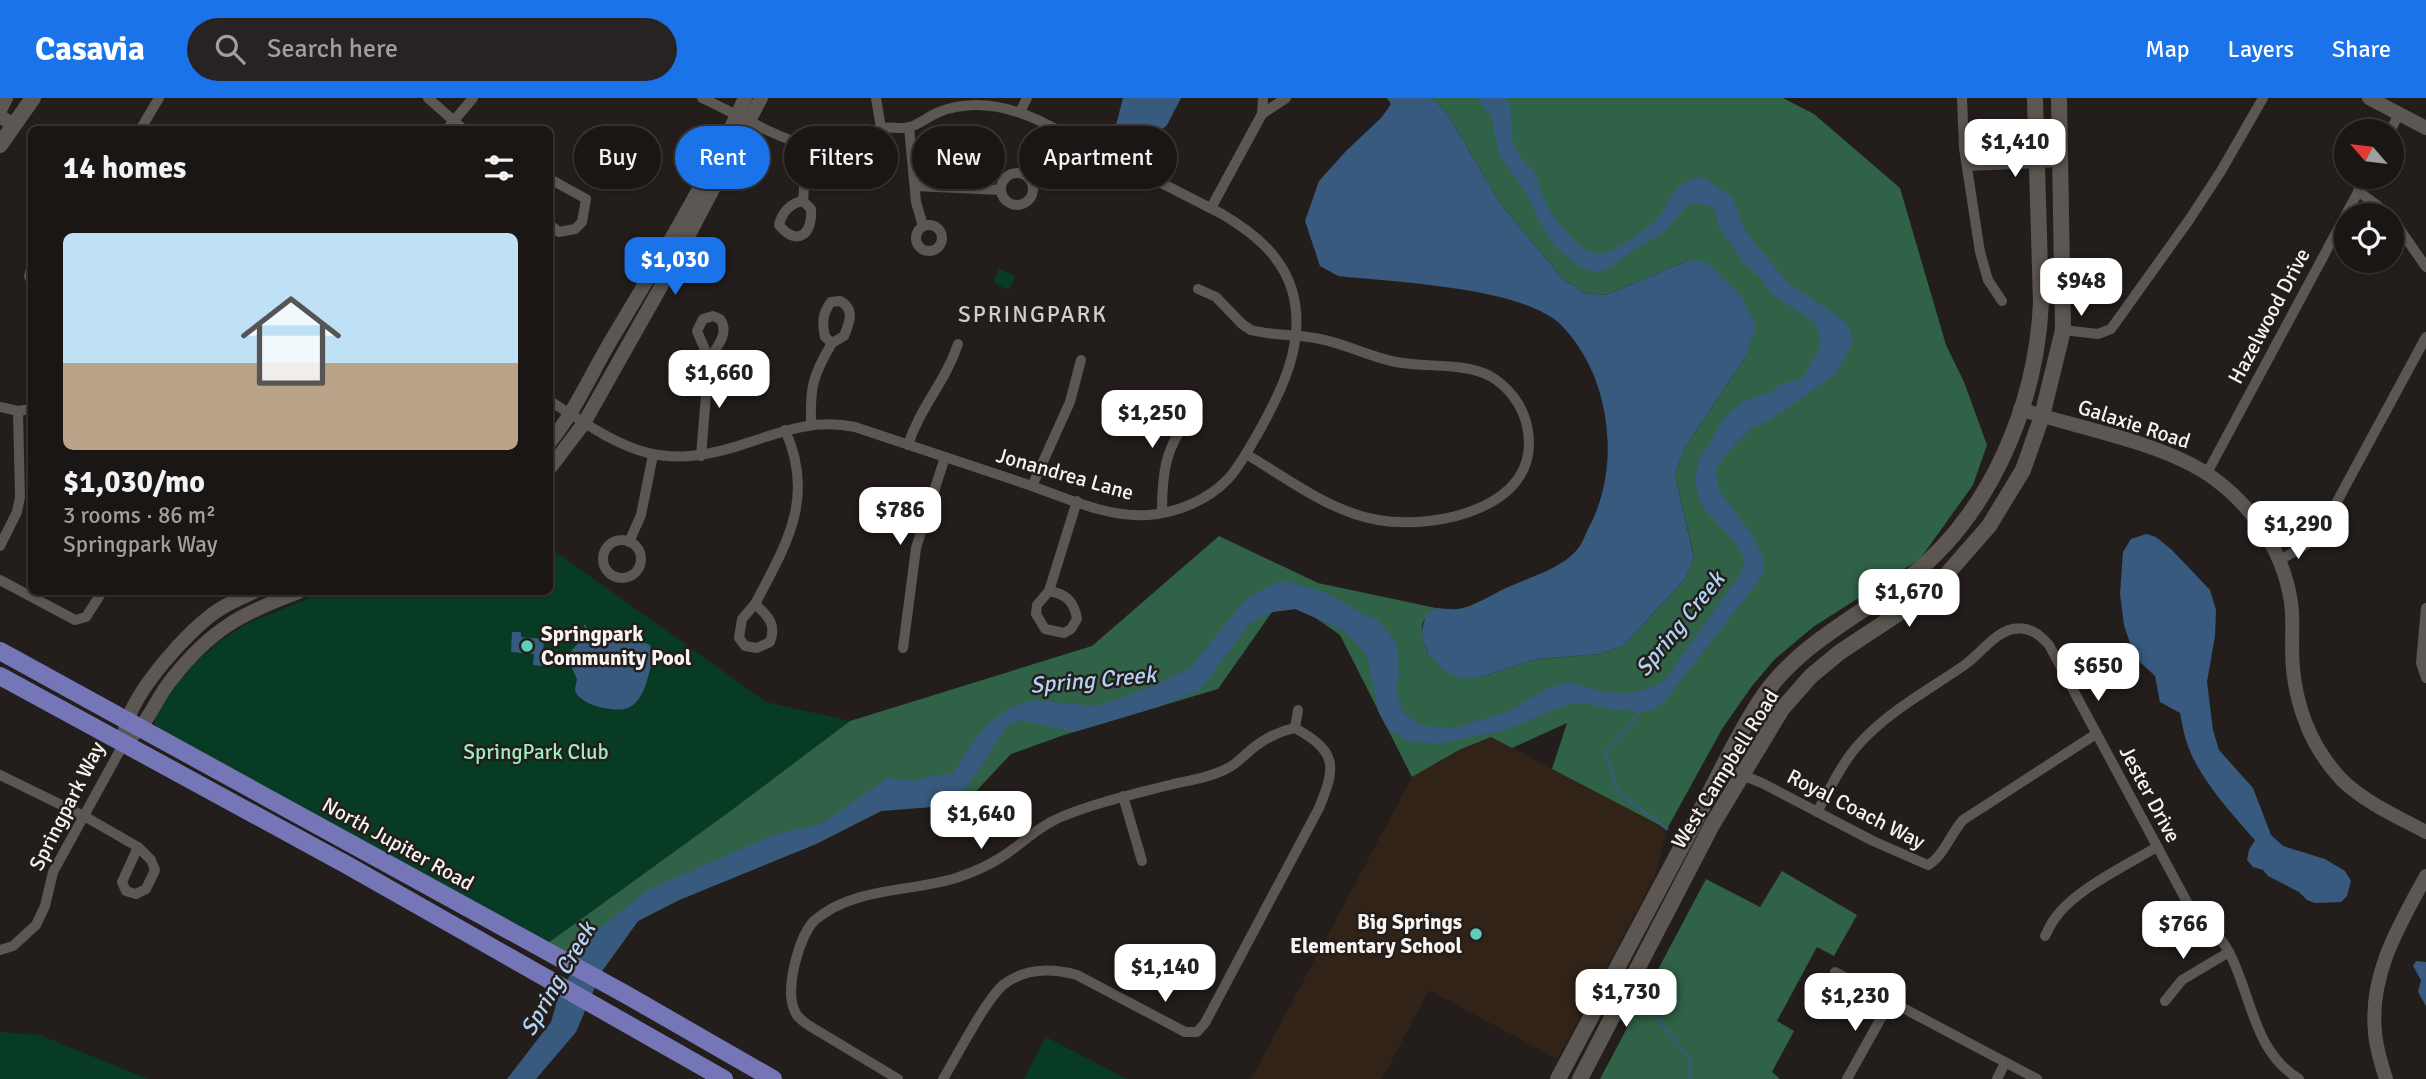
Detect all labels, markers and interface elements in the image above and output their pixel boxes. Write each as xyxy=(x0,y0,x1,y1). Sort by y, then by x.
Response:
search box xyxy=(187,18,677,81)
text: Casavia xyxy=(35,29,145,70)
icon: search xyxy=(211,30,249,68)
text: Search here xyxy=(267,33,398,65)
text: Map xyxy=(2145,34,2190,64)
text: Layers xyxy=(2228,34,2294,64)
text: Share xyxy=(2332,34,2391,64)
north arrow xyxy=(2334,119,2404,189)
map controls xyxy=(2334,119,2404,273)
pin: $1,410 xyxy=(1958,120,2072,179)
chip: Buy xyxy=(574,126,661,189)
chip: Rent xyxy=(675,126,770,189)
chip: Filters xyxy=(784,126,898,189)
chip: New xyxy=(912,126,1005,189)
chip: Apartment xyxy=(1019,126,1177,189)
text: $1,410 xyxy=(1981,127,2049,156)
icon: filters xyxy=(480,149,518,187)
text: 14 homes xyxy=(63,150,186,187)
button: locate xyxy=(2334,203,2404,273)
pin: $1,030 xyxy=(618,238,732,297)
street label: Hazelwood Drive xyxy=(2222,244,2316,388)
text: $1,030 xyxy=(641,245,709,274)
pin: $948 xyxy=(2040,258,2122,318)
text: $948 xyxy=(2056,266,2106,295)
icon: home xyxy=(228,278,354,404)
district label: SPRINGPARK xyxy=(958,300,1108,329)
pin: $1,660 xyxy=(662,350,776,410)
text: $1,660 xyxy=(685,358,753,387)
pin: $1,250 xyxy=(1095,390,1209,450)
street label: Galaxie Road xyxy=(2075,394,2193,454)
text: $1,250 xyxy=(1118,398,1186,427)
street label: Jonandrea Lane xyxy=(993,442,1137,506)
text: $1,030/mo xyxy=(63,464,205,501)
pin: $786 xyxy=(859,488,941,547)
text: $786 xyxy=(875,495,925,524)
text: 3 rooms · 86 m² xyxy=(63,501,216,530)
pin: $1,290 xyxy=(2241,502,2355,561)
text: $1,290 xyxy=(2264,509,2332,538)
text: Springpark Way xyxy=(63,530,218,559)
water label: Spring Creek xyxy=(1629,564,1733,682)
pin: $1,670 xyxy=(1852,570,1966,629)
text: $1,670 xyxy=(1875,577,1943,606)
place label: Springpark Community Pool xyxy=(541,621,692,671)
marker: Springpark Community Pool xyxy=(519,638,535,654)
pin: $650 xyxy=(2057,644,2139,703)
text: $650 xyxy=(2073,651,2123,680)
water label: Spring Creek xyxy=(1029,660,1160,700)
street label: West Campbell Road xyxy=(1665,685,1785,853)
street label: Springpark Way xyxy=(23,737,111,875)
park label: SpringPark Club xyxy=(463,739,609,765)
street label: Jester Drive xyxy=(2114,741,2186,847)
street label: Royal Coach Way xyxy=(1783,763,1929,855)
street label: North Jupiter Road xyxy=(318,792,478,896)
pin: $1,640 xyxy=(924,792,1038,851)
text: $1,640 xyxy=(947,799,1015,828)
pin: $766 xyxy=(2142,902,2224,961)
place label: Big Springs Elementary School xyxy=(1290,909,1462,959)
text: $766 xyxy=(2158,909,2208,938)
water label: Spring Creek xyxy=(514,915,603,1041)
marker: Big Springs Elementary School xyxy=(1468,926,1484,942)
pin: $1,140 xyxy=(1108,944,1222,1004)
text: $1,140 xyxy=(1131,952,1199,981)
pin: $1,730 xyxy=(1569,970,1683,1029)
pin: $1,230 xyxy=(1798,974,1912,1033)
text: $1,730 xyxy=(1592,977,1660,1006)
text: $1,230 xyxy=(1821,981,1889,1010)

